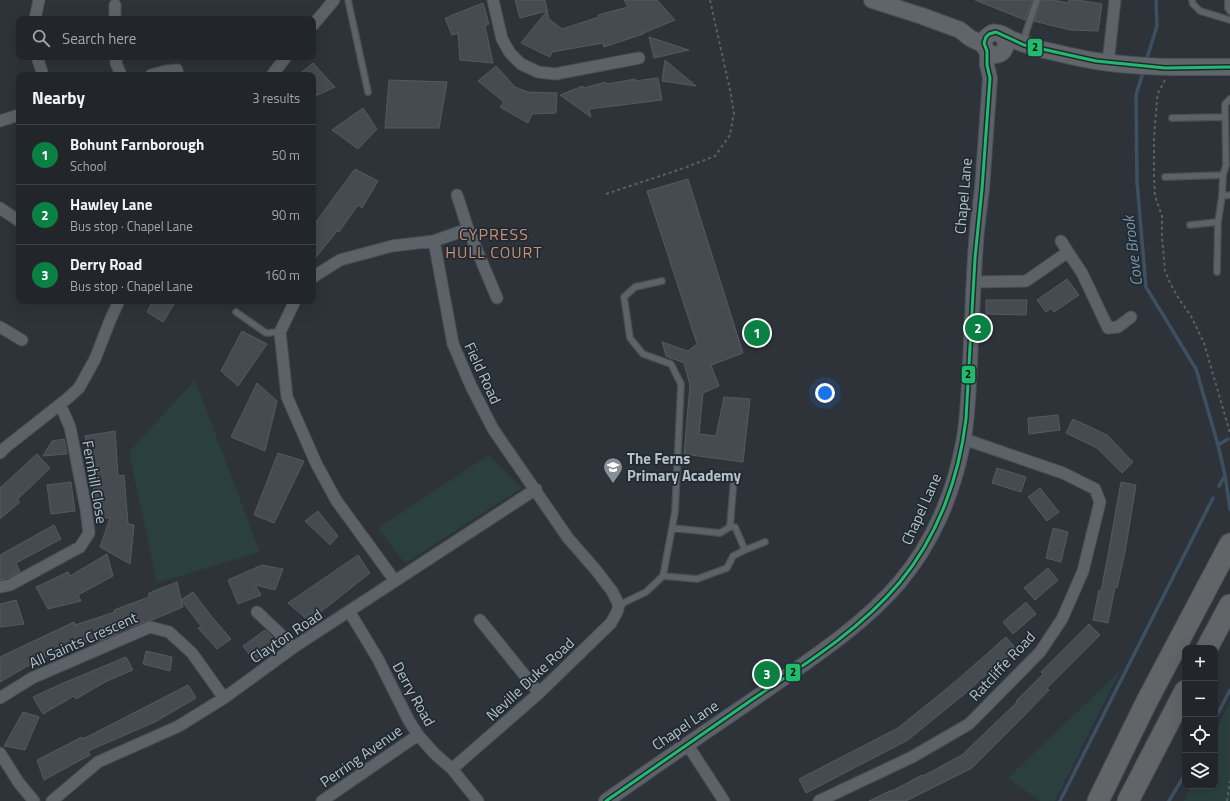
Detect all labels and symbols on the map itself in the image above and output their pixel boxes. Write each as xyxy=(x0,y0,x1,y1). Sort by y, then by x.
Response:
line badge: 2 xyxy=(1027,38,1043,57)
text: 2 xyxy=(1032,39,1038,55)
street label: Chapel Lane xyxy=(948,157,978,235)
water label: Cove Brook xyxy=(1116,213,1148,287)
district label: CYPRESS HULL COURT xyxy=(445,222,543,264)
pin: 2 xyxy=(965,313,991,343)
pin: 1 xyxy=(744,318,770,348)
street label: Field Road xyxy=(459,338,507,408)
line badge: 2 xyxy=(961,365,976,384)
text: 2 xyxy=(965,366,971,382)
your location xyxy=(815,383,835,403)
street label: Fernhill Close xyxy=(76,439,114,525)
place label: The Ferns Primary Academy xyxy=(627,447,742,487)
school or university icon: The Ferns Primary Academy xyxy=(602,456,624,484)
street label: Chapel Lane xyxy=(895,469,947,549)
street label: Clayton Road xyxy=(245,603,327,669)
street label: All Saints Crescent xyxy=(25,605,142,674)
street label: Ratcliffe Road xyxy=(963,626,1041,706)
street label: Neville Duke Road xyxy=(481,632,579,726)
street label: Derry Road xyxy=(387,658,441,730)
pin: 3 xyxy=(754,659,780,689)
line badge: 2 xyxy=(785,663,801,682)
text: 2 xyxy=(790,664,796,680)
street label: Chapel Lane xyxy=(647,694,723,756)
street label: Perring Avenue xyxy=(315,719,407,793)

